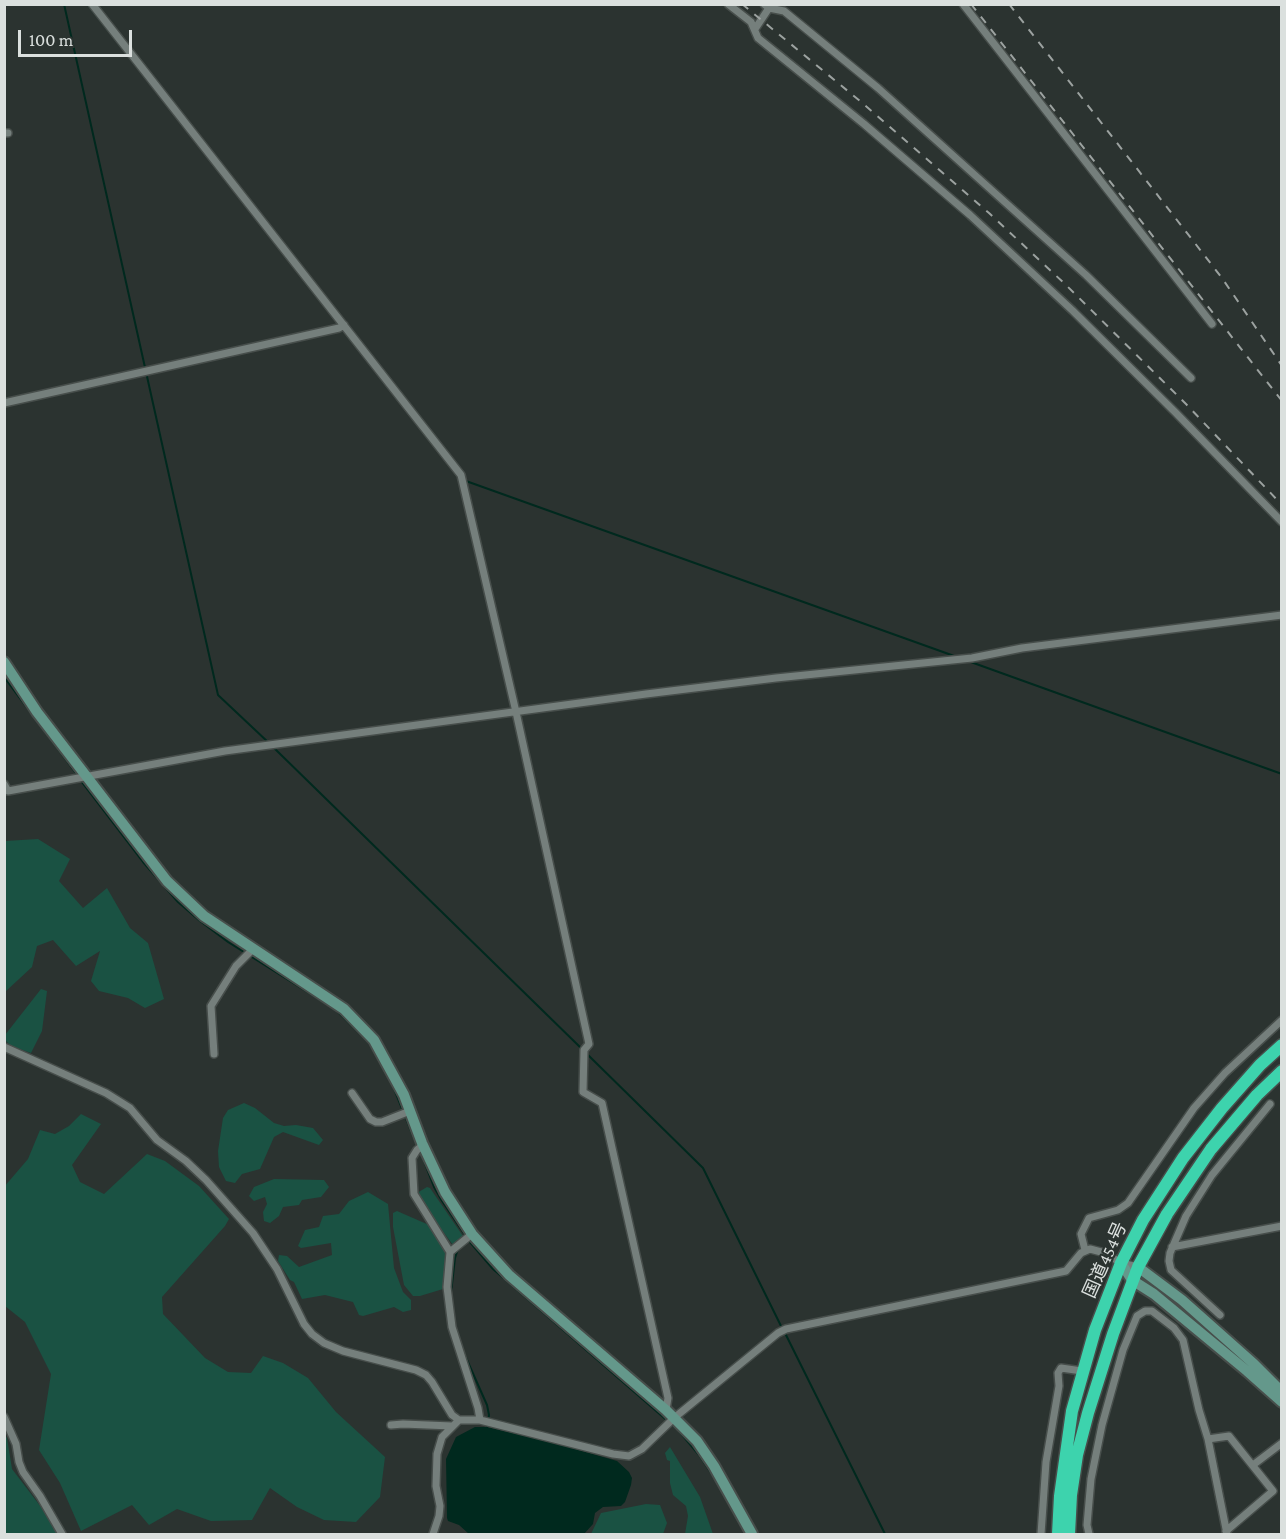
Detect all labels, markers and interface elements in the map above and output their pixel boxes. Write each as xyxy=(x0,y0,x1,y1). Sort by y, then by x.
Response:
scale bar xyxy=(21,18,135,56)
text: 100 m xyxy=(29,30,73,50)
street label: 国道454号 xyxy=(1079,1219,1131,1301)

